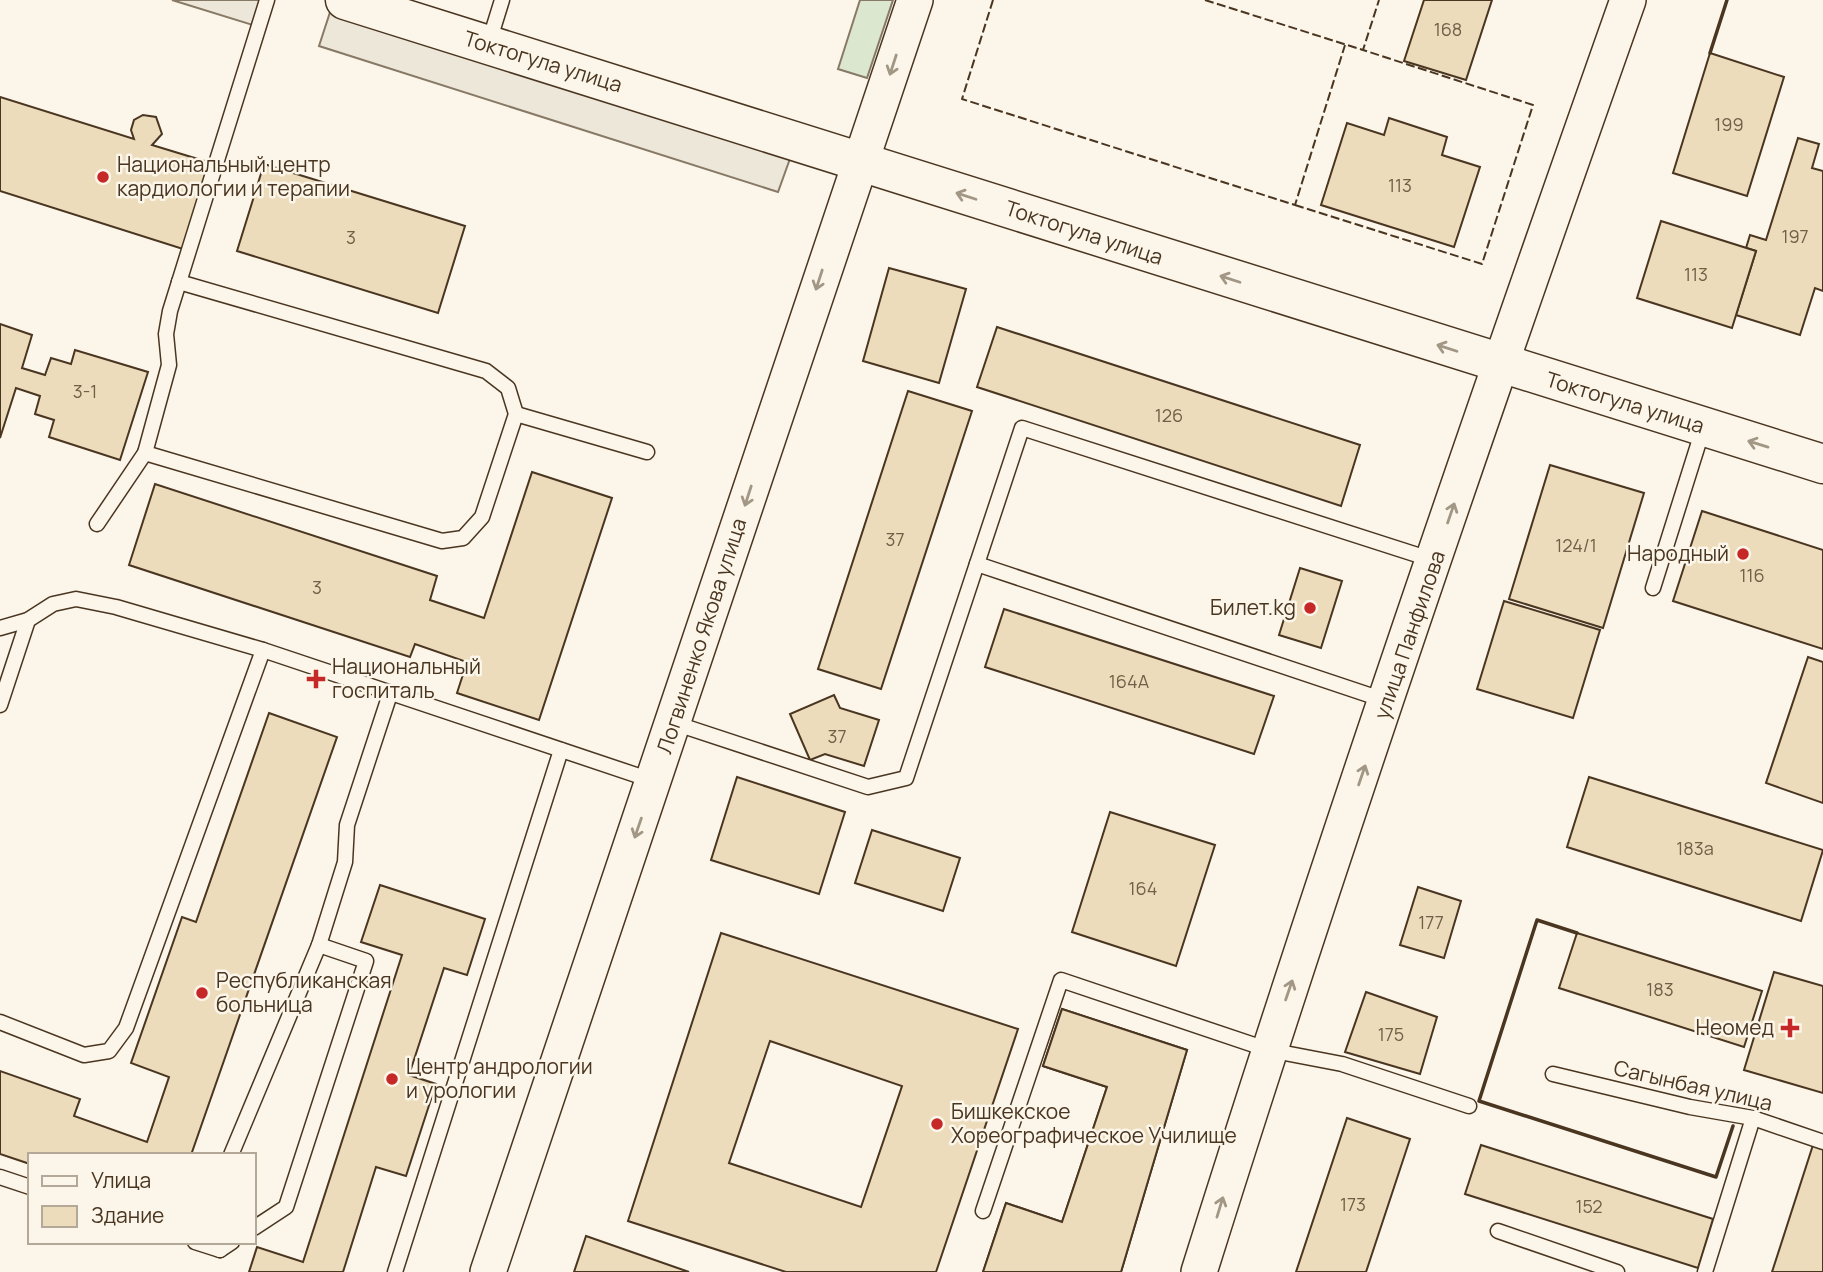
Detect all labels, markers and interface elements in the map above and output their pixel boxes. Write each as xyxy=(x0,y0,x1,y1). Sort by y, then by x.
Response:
house number: 168 xyxy=(1434,17,1462,41)
street label: Токтогула улица xyxy=(461,24,626,98)
one-way arrow xyxy=(886,53,899,75)
house number: 199 xyxy=(1714,112,1744,136)
place label: Национальный центр кардиологии и терапии xyxy=(117,150,350,202)
marker: Национальный центр кардиологии и терапии xyxy=(95,169,111,185)
house number: 113 xyxy=(1388,173,1412,197)
one-way arrow xyxy=(956,188,978,201)
street label: Токтогула улица xyxy=(1002,193,1167,271)
house number: 197 xyxy=(1782,224,1809,248)
house number: 3 xyxy=(346,225,356,249)
house number: 113 xyxy=(1684,262,1708,286)
one-way arrow xyxy=(812,268,824,290)
one-way arrow xyxy=(1219,272,1241,285)
one-way arrow xyxy=(1436,341,1458,354)
street label: Токтогула улица xyxy=(1543,365,1708,439)
house number: 3-1 xyxy=(73,379,97,403)
house number: 126 xyxy=(1155,403,1183,427)
one-way arrow xyxy=(1747,437,1769,450)
one-way arrow xyxy=(741,485,754,507)
one-way arrow xyxy=(1446,502,1458,524)
street label: Логвиненко Якова улица xyxy=(650,514,752,757)
house number: 37 xyxy=(886,527,905,551)
house number: 124/1 xyxy=(1555,533,1597,557)
place label: Народный xyxy=(1627,539,1729,567)
marker: Народный xyxy=(1735,546,1751,562)
street label: улица Панфилова xyxy=(1367,547,1451,723)
house number: 116 xyxy=(1739,563,1765,587)
house number: 3 xyxy=(312,575,322,599)
place label: Билет.kg xyxy=(1210,593,1296,621)
marker: Билет.kg xyxy=(1302,600,1318,616)
place label: Национальный госпиталь xyxy=(332,652,481,704)
marker: Национальный госпиталь xyxy=(306,669,326,689)
house number: 164А xyxy=(1109,669,1150,693)
house number: 37 xyxy=(828,724,847,748)
one-way arrow xyxy=(1357,764,1369,786)
one-way arrow xyxy=(631,817,643,839)
house number: 183а xyxy=(1676,836,1714,860)
house number: 164 xyxy=(1129,876,1157,900)
house number: 177 xyxy=(1418,910,1444,934)
place label: Республиканская больница xyxy=(216,966,392,1018)
house number: 183 xyxy=(1646,977,1674,1001)
one-way arrow xyxy=(1284,980,1296,1002)
marker: Республиканская больница xyxy=(194,985,210,1001)
place label: Неомед xyxy=(1696,1013,1774,1041)
marker: Неомед xyxy=(1780,1018,1800,1038)
house number: 175 xyxy=(1378,1022,1404,1046)
place label: Центр андрологии и урологии xyxy=(406,1052,593,1104)
street label: Сагынбая улица xyxy=(1611,1053,1775,1117)
marker: Центр андрологии и урологии xyxy=(384,1071,400,1087)
place label: Бишкекское Хореографическое Училище xyxy=(951,1097,1237,1149)
marker: Бишкекское Хореографическое Училище xyxy=(929,1116,945,1132)
legend xyxy=(28,1153,256,1244)
text: Улица xyxy=(91,1166,151,1194)
house number: 173 xyxy=(1340,1192,1366,1216)
house number: 152 xyxy=(1575,1194,1603,1218)
one-way arrow xyxy=(1214,1196,1227,1218)
text: Здание xyxy=(91,1201,164,1229)

